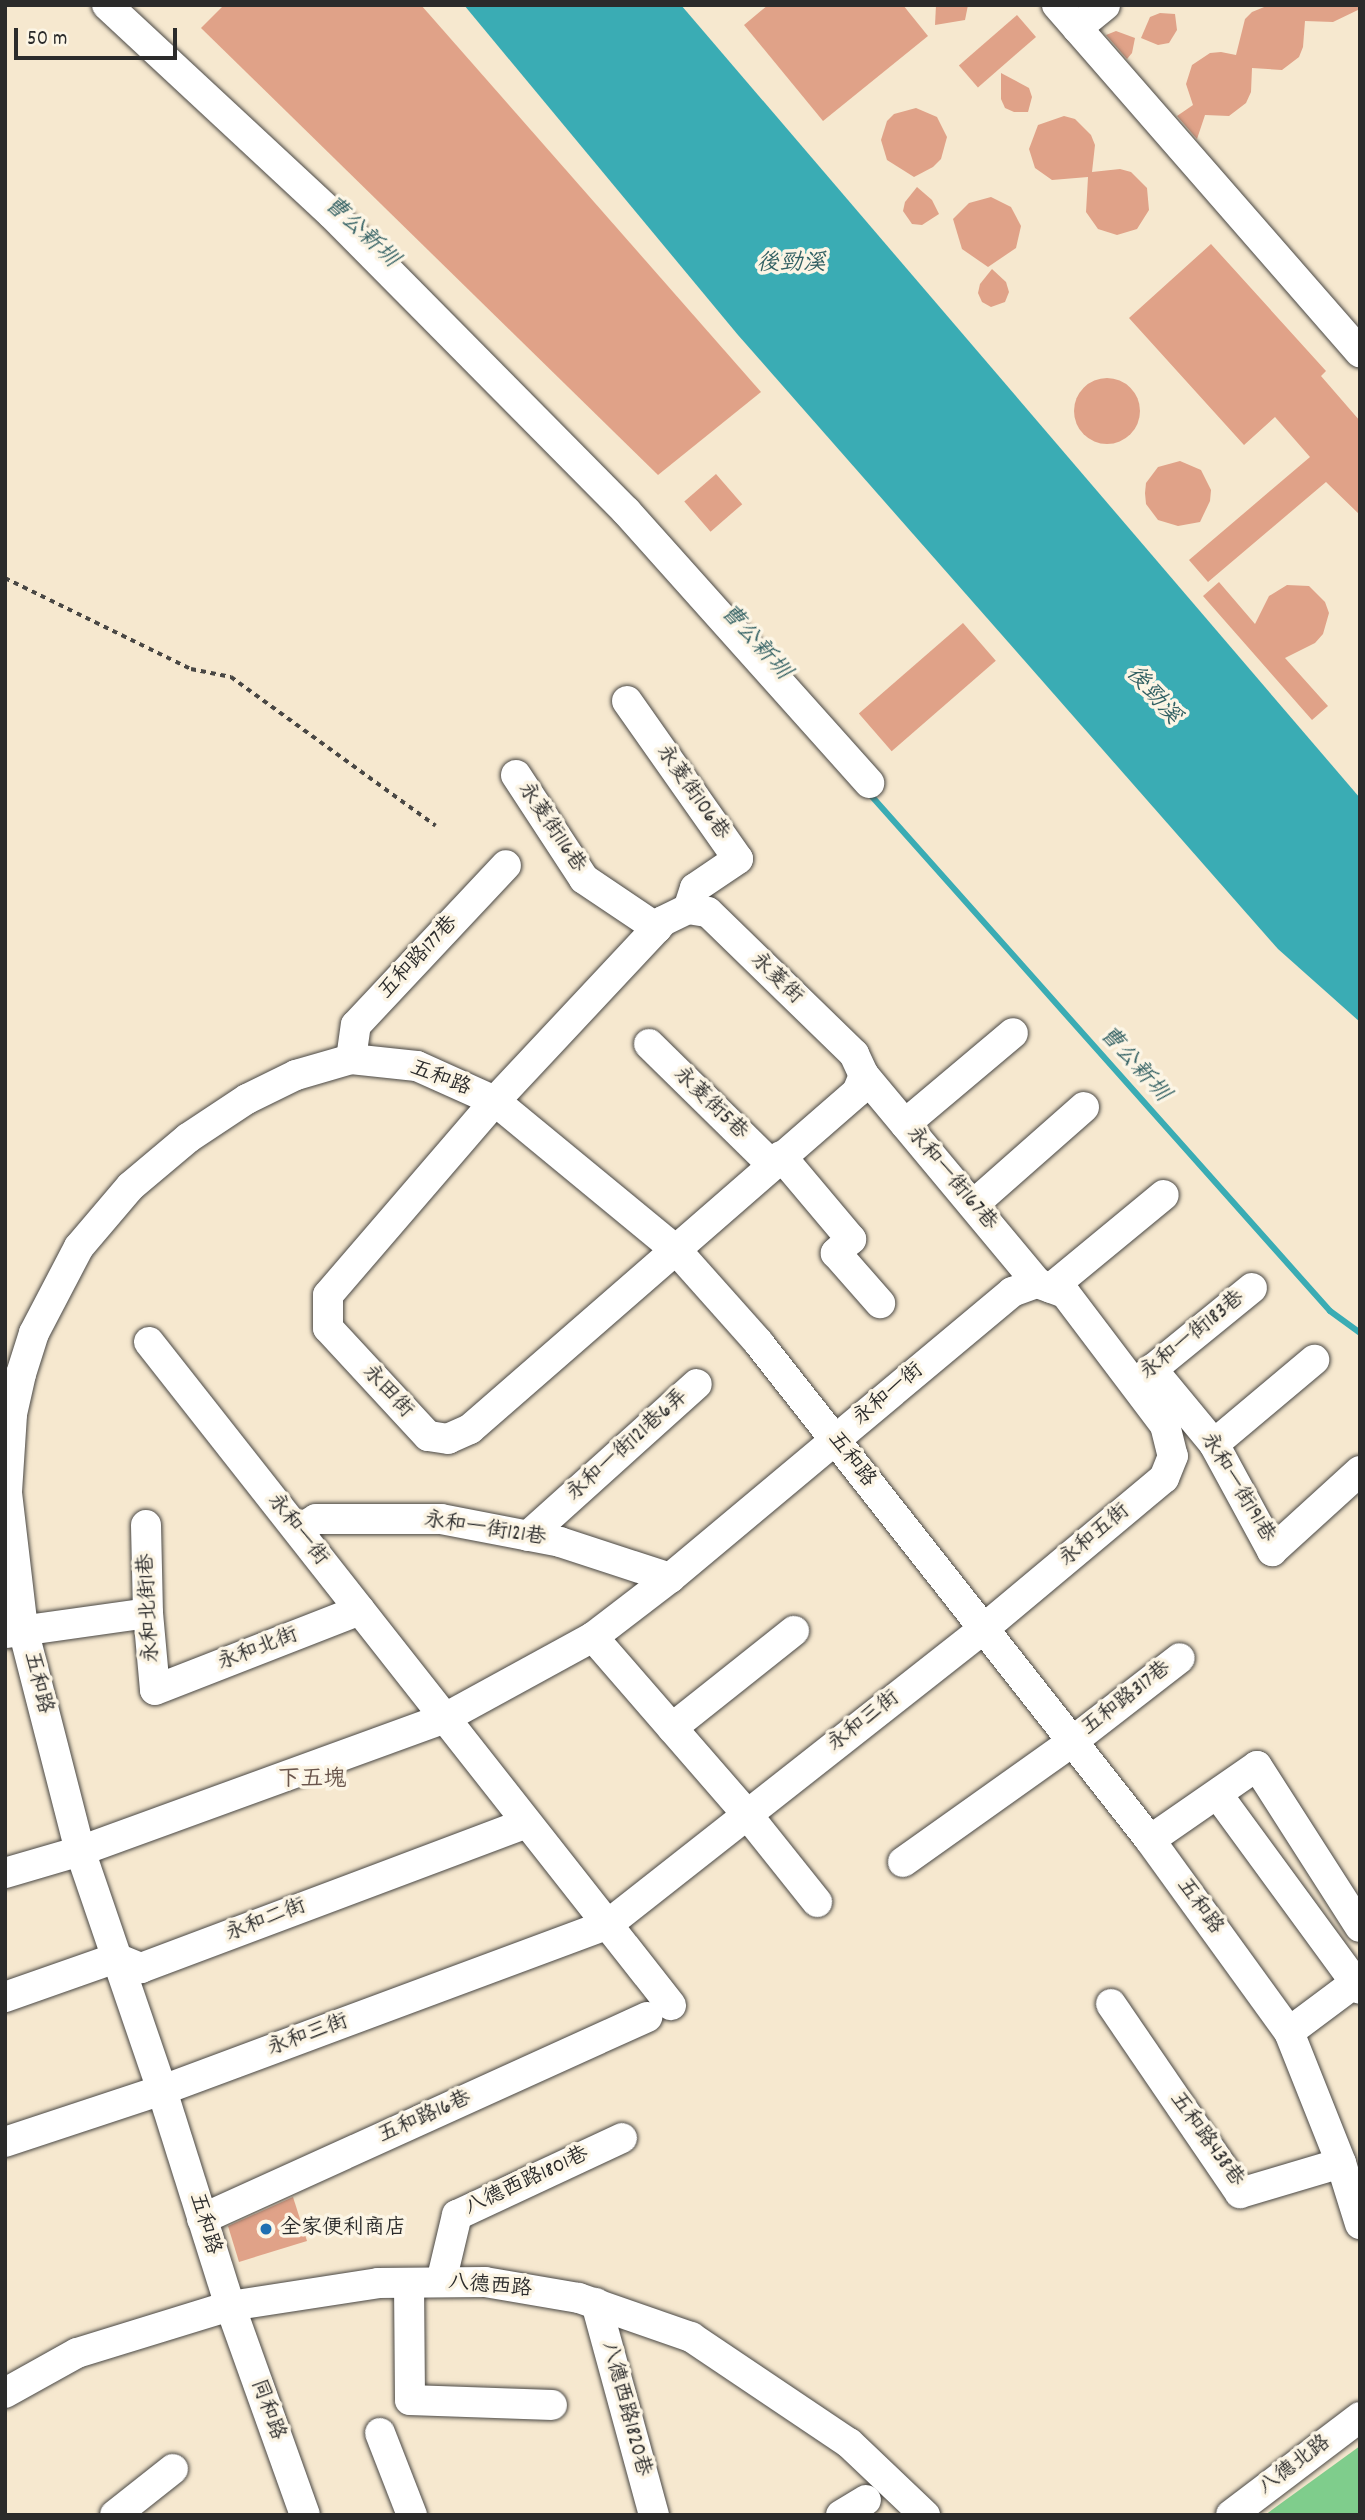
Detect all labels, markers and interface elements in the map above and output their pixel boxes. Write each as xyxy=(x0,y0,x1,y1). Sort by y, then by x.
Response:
scale bar xyxy=(18,14,180,58)
text: 50 m xyxy=(27,25,67,55)
water label: 曹公新圳 xyxy=(317,192,403,274)
water label: 後勁溪 xyxy=(757,251,825,279)
water label: 曹公新圳 xyxy=(713,600,795,686)
water label: 後勁溪 xyxy=(1119,661,1185,731)
street label: 永菱街106巷 xyxy=(650,741,734,845)
street label: 永菱街116巷 xyxy=(512,778,590,878)
street label: 五和路177巷 xyxy=(374,911,464,1005)
street label: 永菱街 xyxy=(745,948,807,1010)
water label: 曹公新圳 xyxy=(1092,1022,1174,1108)
street label: 五和路 xyxy=(406,1056,474,1102)
street label: 永菱街5巷 xyxy=(668,1062,752,1146)
street label: 永和一街167巷 xyxy=(900,1122,1002,1236)
street label: 永和一街183巷 xyxy=(1136,1286,1250,1386)
street label: 永和一街 xyxy=(849,1358,929,1432)
street label: 永田街 xyxy=(356,1360,418,1424)
street label: 永和一街121巷6弄 xyxy=(562,1385,694,1507)
street label: 五和路 xyxy=(822,1427,880,1493)
street label: 永和一街191巷 xyxy=(1194,1428,1280,1548)
street label: 永和一街 xyxy=(261,1489,333,1571)
street label: 永和五街 xyxy=(1055,1499,1135,1573)
street label: 永和一街121巷 xyxy=(422,1508,548,1552)
street label: 永和北街1巷 xyxy=(135,1553,165,1663)
street label: 永和北街 xyxy=(214,1623,302,1677)
street label: 五和路 xyxy=(17,1649,57,1717)
street label: 五和路317巷 xyxy=(1077,1656,1177,1742)
street label: 永和三街 xyxy=(823,1686,905,1758)
district label: 下五塊 xyxy=(278,1767,346,1795)
street label: 五和路 xyxy=(1170,1874,1228,1940)
street label: 永和二街 xyxy=(222,1894,310,1948)
street label: 永和三街 xyxy=(264,2010,352,2062)
street label: 五和路16巷 xyxy=(375,2086,475,2150)
street label: 五和路438巷 xyxy=(1163,2088,1249,2192)
street label: 八德西路1801巷 xyxy=(461,2142,593,2222)
street label: 五和路 xyxy=(183,2190,225,2258)
place label: 全家便利商店 xyxy=(280,2216,406,2242)
marker: 全家便利商店 xyxy=(258,2221,274,2237)
street label: 八德西路 xyxy=(447,2271,533,2303)
street label: 八德西路1820巷 xyxy=(595,2339,655,2479)
street label: 同和路 xyxy=(244,2376,290,2444)
street label: 八德北路 xyxy=(1254,2431,1336,2501)

